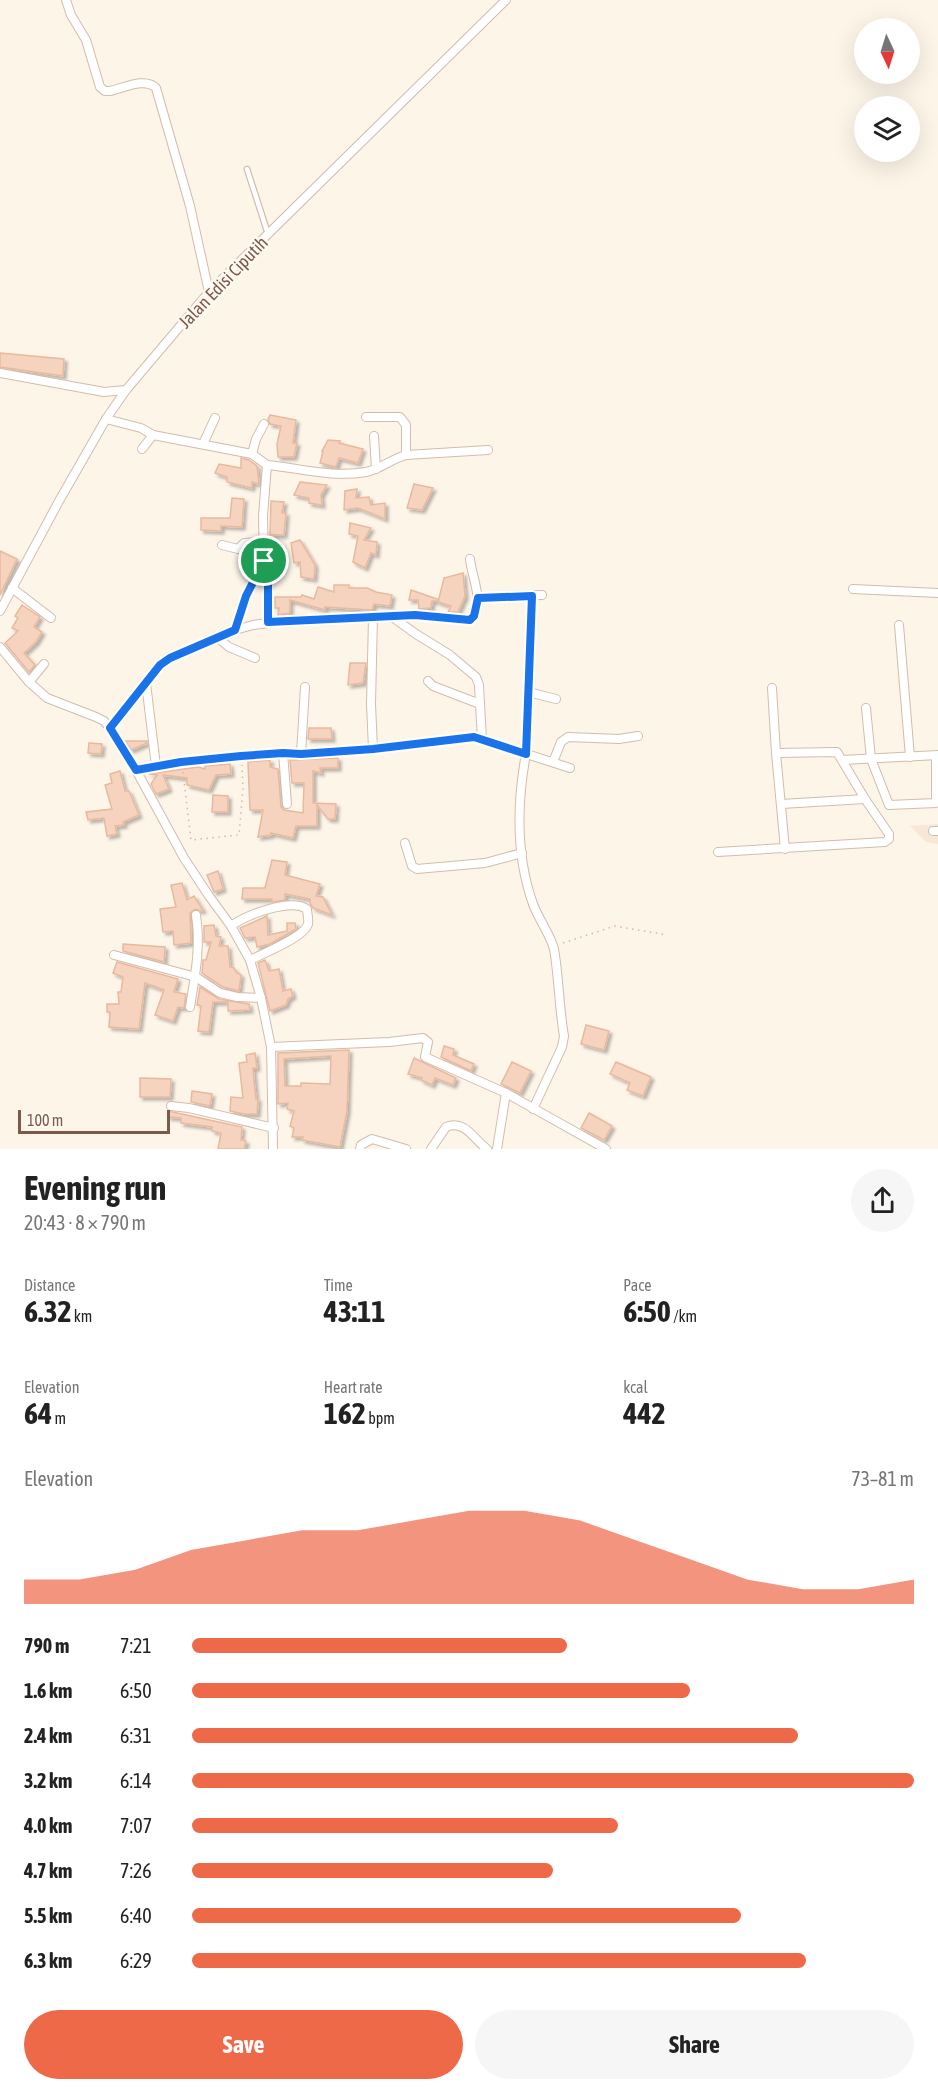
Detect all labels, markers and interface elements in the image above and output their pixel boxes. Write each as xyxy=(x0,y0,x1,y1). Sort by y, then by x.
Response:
north arrow xyxy=(854,18,920,84)
map controls xyxy=(854,18,920,162)
button: layers xyxy=(854,96,920,162)
street label: Jalan Edisi Ciputih xyxy=(174,232,272,332)
pin xyxy=(238,535,289,586)
icon: arrive xyxy=(247,544,280,577)
scale bar xyxy=(18,1107,170,1134)
text: 100 m xyxy=(27,1111,63,1129)
text: Evening run xyxy=(24,1169,166,1207)
button: share xyxy=(851,1169,914,1232)
text: 20:43 · 8 × 790 m xyxy=(24,1211,146,1234)
text: Distance xyxy=(24,1276,75,1294)
text: Time xyxy=(324,1276,353,1294)
text: Pace xyxy=(623,1276,651,1294)
text: 6.32 xyxy=(24,1294,72,1328)
text: 43:11 xyxy=(324,1294,385,1328)
text: 6:50 xyxy=(623,1294,671,1328)
text: km xyxy=(72,1307,92,1325)
text: /km xyxy=(671,1307,697,1325)
text: Elevation xyxy=(24,1378,79,1396)
text: Heart rate xyxy=(324,1378,383,1396)
text: kcal xyxy=(623,1378,648,1396)
text: 64 xyxy=(24,1396,52,1430)
text: 162 xyxy=(324,1396,366,1430)
text: 442 xyxy=(623,1396,666,1430)
text: m xyxy=(52,1409,66,1427)
text: bpm xyxy=(366,1409,395,1427)
text: Elevation xyxy=(24,1467,93,1490)
text: 73–81 m xyxy=(851,1467,914,1490)
text: 790 m xyxy=(24,1634,69,1657)
text: 7:21 xyxy=(120,1634,152,1657)
text: 1.6 km xyxy=(24,1679,72,1702)
text: 6:50 xyxy=(120,1679,152,1702)
text: 2.4 km xyxy=(24,1724,72,1747)
text: 6:31 xyxy=(120,1724,152,1747)
text: 3.2 km xyxy=(24,1769,72,1792)
text: 6:14 xyxy=(120,1769,152,1792)
text: 4.0 km xyxy=(24,1814,72,1837)
text: 7:07 xyxy=(120,1814,152,1837)
text: 4.7 km xyxy=(24,1859,72,1882)
text: 7:26 xyxy=(120,1859,152,1882)
text: 5.5 km xyxy=(24,1904,72,1927)
text: 6:40 xyxy=(120,1904,152,1927)
text: 6.3 km xyxy=(24,1949,72,1972)
text: 6:29 xyxy=(120,1949,152,1972)
button: Save xyxy=(24,2010,463,2079)
button: Share xyxy=(475,2010,914,2079)

